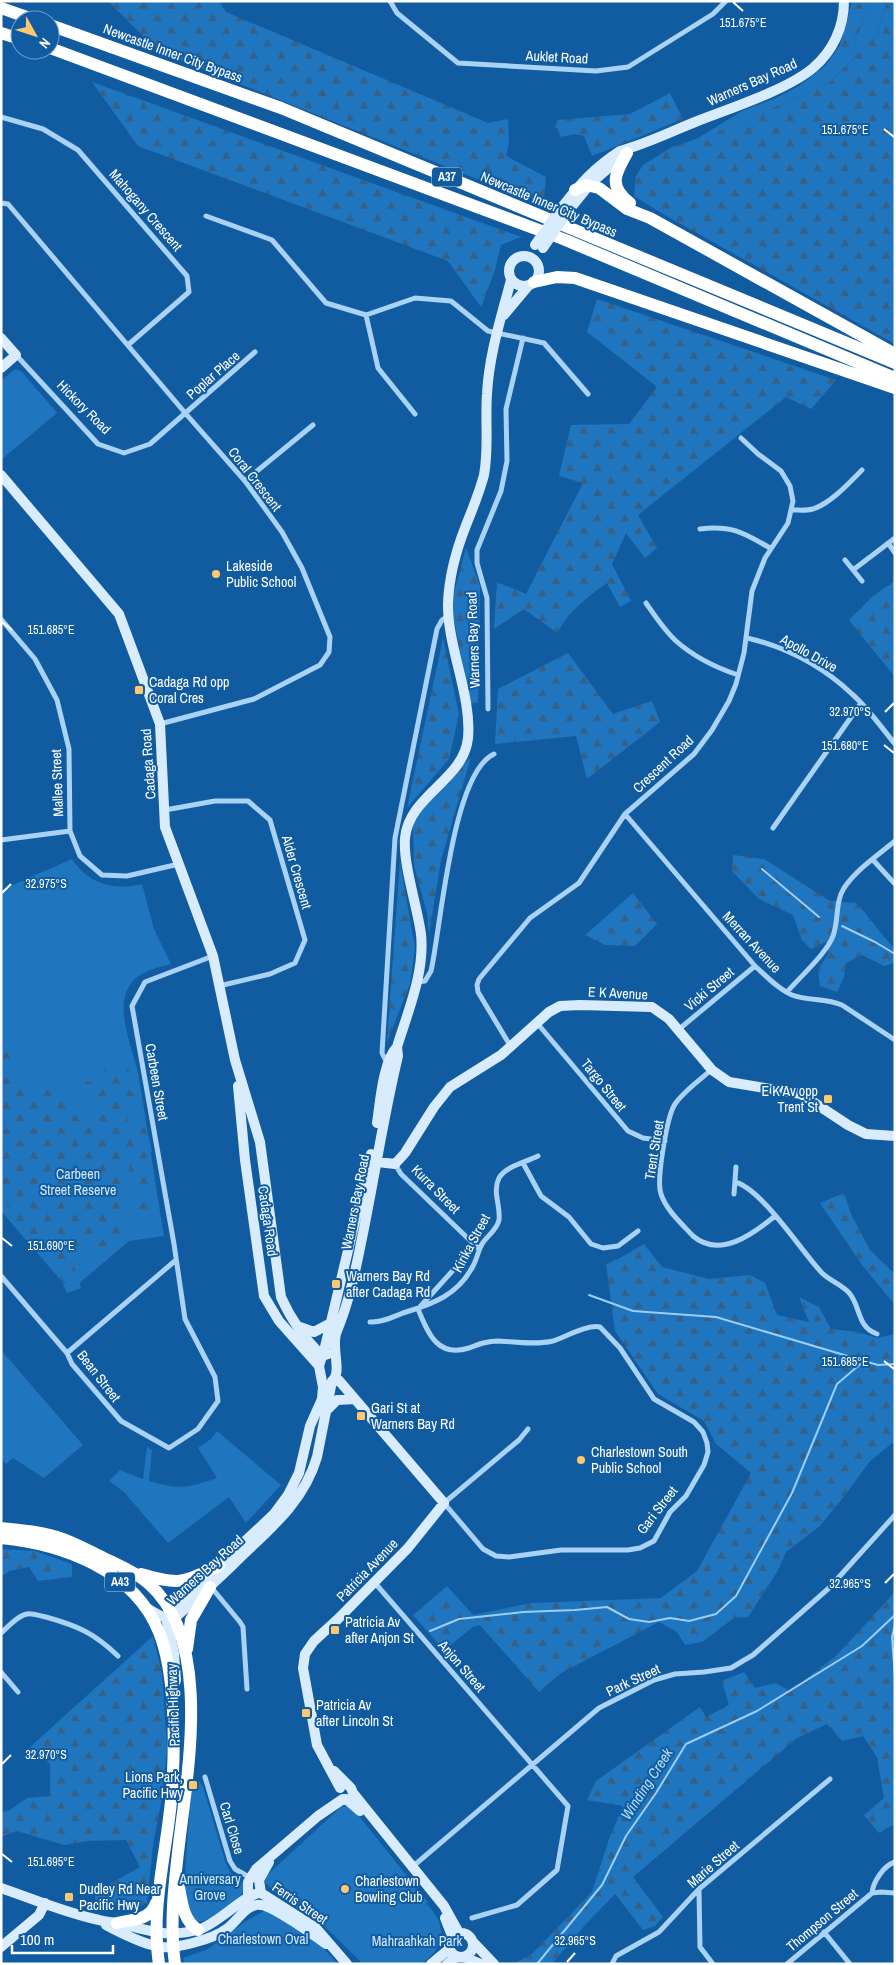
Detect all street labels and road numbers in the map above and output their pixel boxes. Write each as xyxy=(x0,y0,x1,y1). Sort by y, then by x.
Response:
street label: Newcastle Inner City Bypass xyxy=(101,19,245,87)
street label: Auklet Road xyxy=(524,46,589,68)
street label: Warners Bay Road xyxy=(704,54,800,110)
street label: Mahogany Crescent xyxy=(106,165,186,255)
street label: Newcastle Inner City Bypass xyxy=(478,167,620,241)
road number: A37 xyxy=(432,168,462,186)
street label: Poplar Place xyxy=(183,347,243,403)
street label: Hickory Road xyxy=(53,376,115,438)
street label: Coral Crescent xyxy=(224,443,286,515)
street label: Warners Bay Road xyxy=(462,591,484,689)
street label: Apollo Drive xyxy=(776,629,841,676)
street label: Cadaga Road xyxy=(137,728,159,800)
street label: Crescent Road xyxy=(629,731,697,797)
street label: Mallee Street xyxy=(47,749,67,817)
street label: Alder Crescent xyxy=(278,832,316,911)
street label: Merran Avenue xyxy=(719,907,785,977)
street label: Vicki Street xyxy=(681,963,737,1015)
street label: E K Avenue xyxy=(588,982,648,1004)
street label: Carbeen Street xyxy=(141,1042,173,1122)
street label: Targo Street xyxy=(577,1055,631,1115)
street label: Trent Street xyxy=(640,1119,668,1181)
street label: Warners Bay Road xyxy=(337,1153,373,1251)
street label: Kurra Street xyxy=(408,1161,464,1217)
street label: Cadaga Road xyxy=(254,1185,282,1257)
street label: Kirika Street xyxy=(448,1211,494,1275)
street label: Bean Street xyxy=(73,1347,125,1405)
street label: Gari Street xyxy=(633,1482,681,1538)
street label: Warners Bay Road xyxy=(163,1531,247,1609)
street label: Patricia Avenue xyxy=(332,1535,402,1605)
road number: A43 xyxy=(105,1572,135,1591)
street label: Anjon Street xyxy=(434,1635,490,1696)
street label: Park Street xyxy=(603,1660,663,1700)
street label: Pacific Highway xyxy=(163,1663,183,1747)
street label: Carl Close xyxy=(216,1800,248,1856)
street label: Marie Street xyxy=(683,1836,743,1892)
street label: Ferris Street xyxy=(269,1878,331,1928)
street label: Thompson Street xyxy=(782,1885,862,1955)

